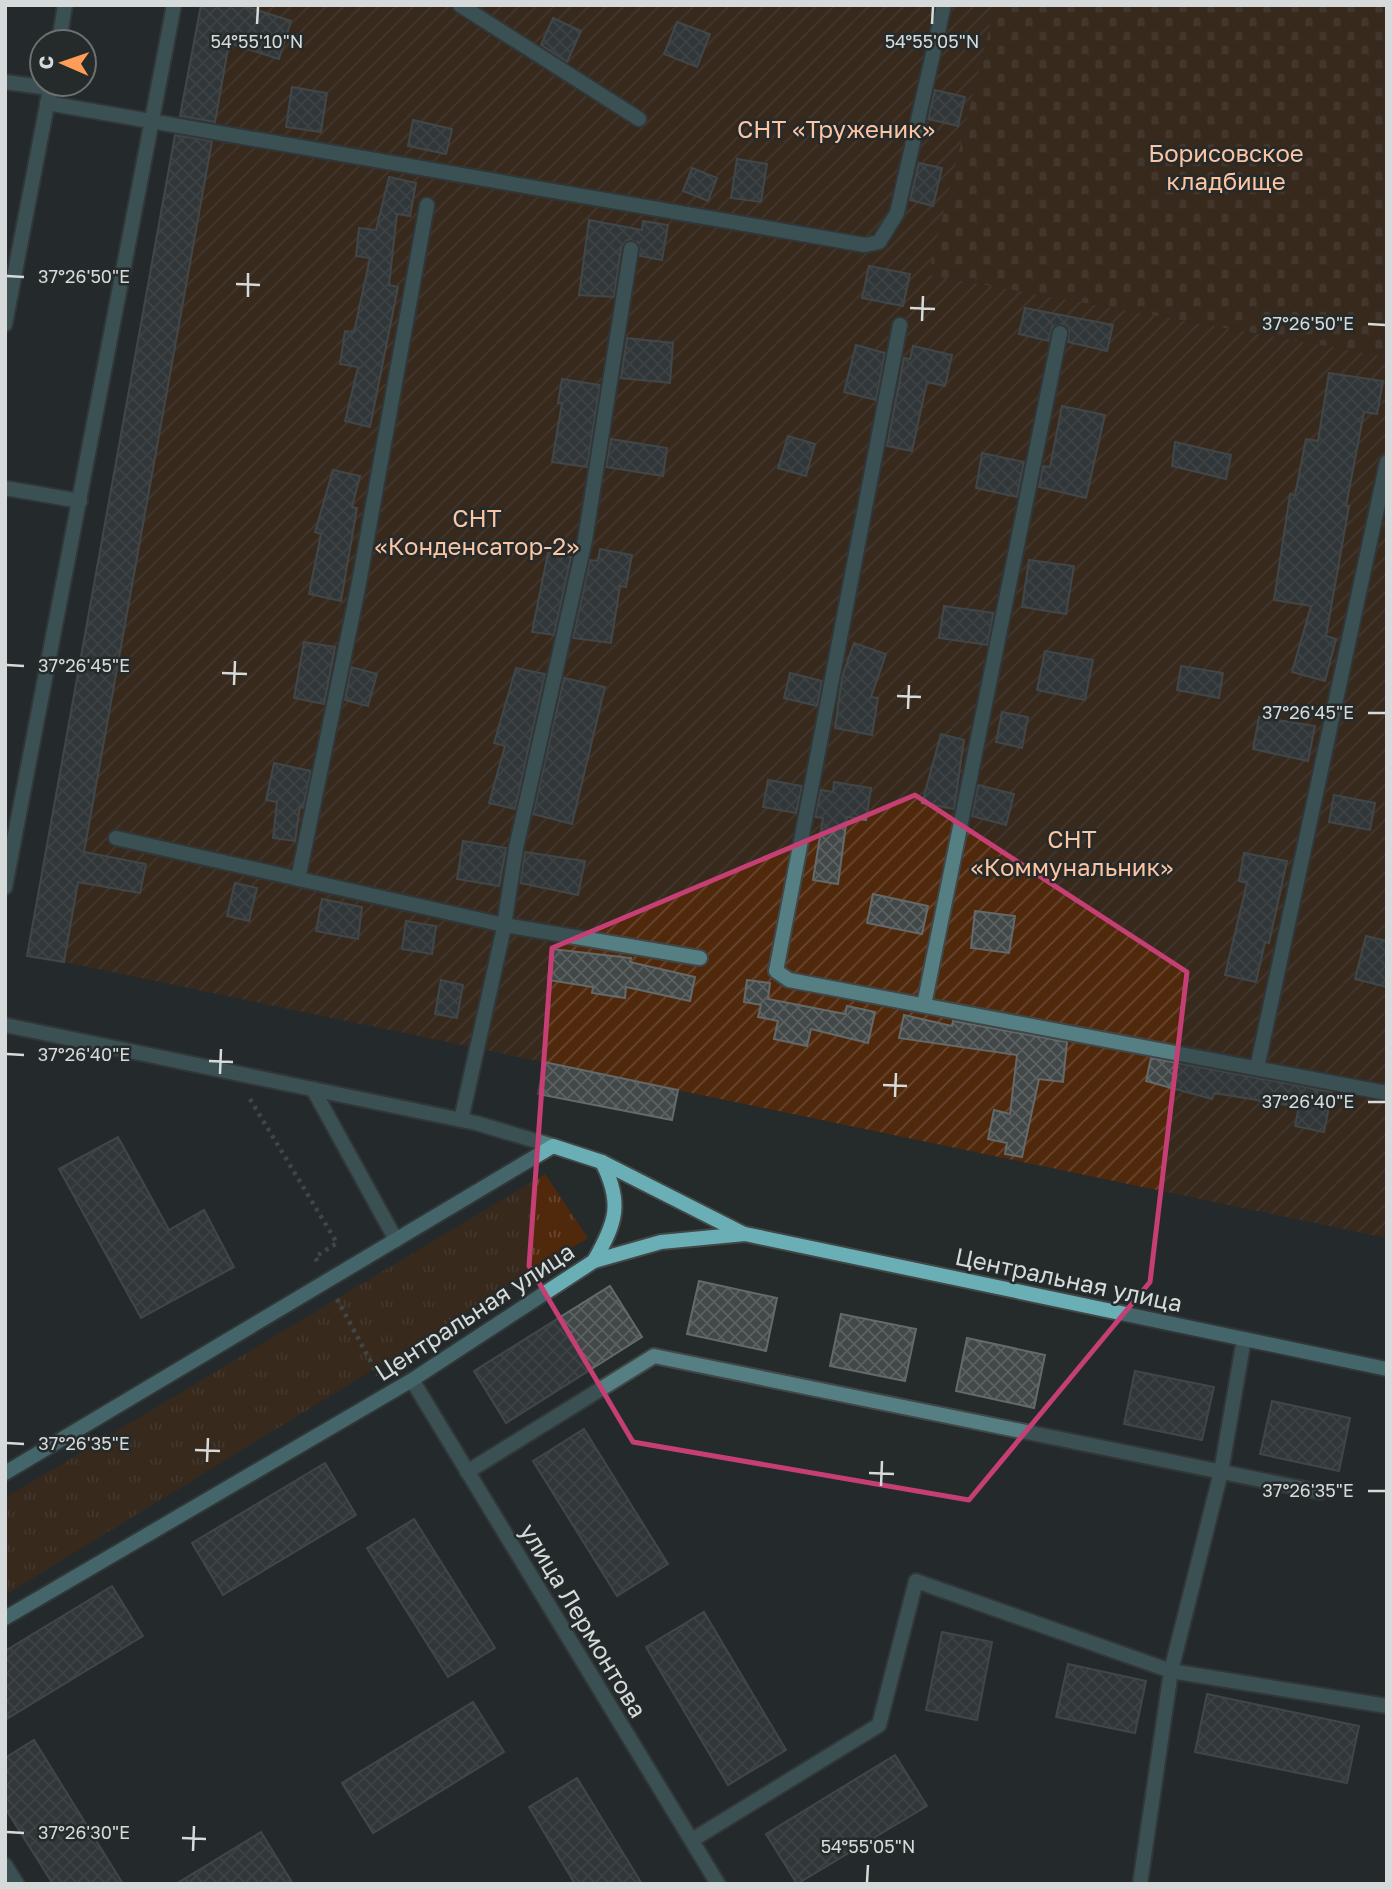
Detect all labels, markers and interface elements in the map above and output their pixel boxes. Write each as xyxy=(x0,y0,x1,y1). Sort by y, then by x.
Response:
north arrow xyxy=(28,28,98,98)
text: 54°55'10"N xyxy=(211,30,303,52)
text: 54°55'05"N xyxy=(885,30,979,52)
text: С xyxy=(34,55,57,70)
park label: СНТ «Труженик» xyxy=(737,114,935,143)
park label: Борисовское кладбище xyxy=(1148,138,1304,195)
text: 37°26'50"E xyxy=(38,265,130,287)
text: 37°26'50"E xyxy=(1262,312,1354,334)
park label: СНТ «Конденсатор-2» xyxy=(375,503,579,560)
text: 37°26'45"E xyxy=(38,654,130,676)
text: 37°26'45"E xyxy=(1262,701,1354,723)
park label: СНТ «Коммунальник» xyxy=(970,824,1174,881)
text: 37°26'40"E xyxy=(38,1043,130,1065)
text: 37°26'40"E xyxy=(1262,1090,1354,1112)
street label: Центральная улица xyxy=(369,1236,579,1386)
street label: Центральная улица xyxy=(953,1241,1185,1317)
text: 37°26'35"E xyxy=(38,1432,130,1454)
text: 37°26'35"E xyxy=(1262,1479,1354,1501)
street label: улица Лермонтова xyxy=(515,1518,653,1722)
text: 37°26'30"E xyxy=(38,1821,130,1843)
text: 54°55'05"N xyxy=(821,1835,915,1857)

